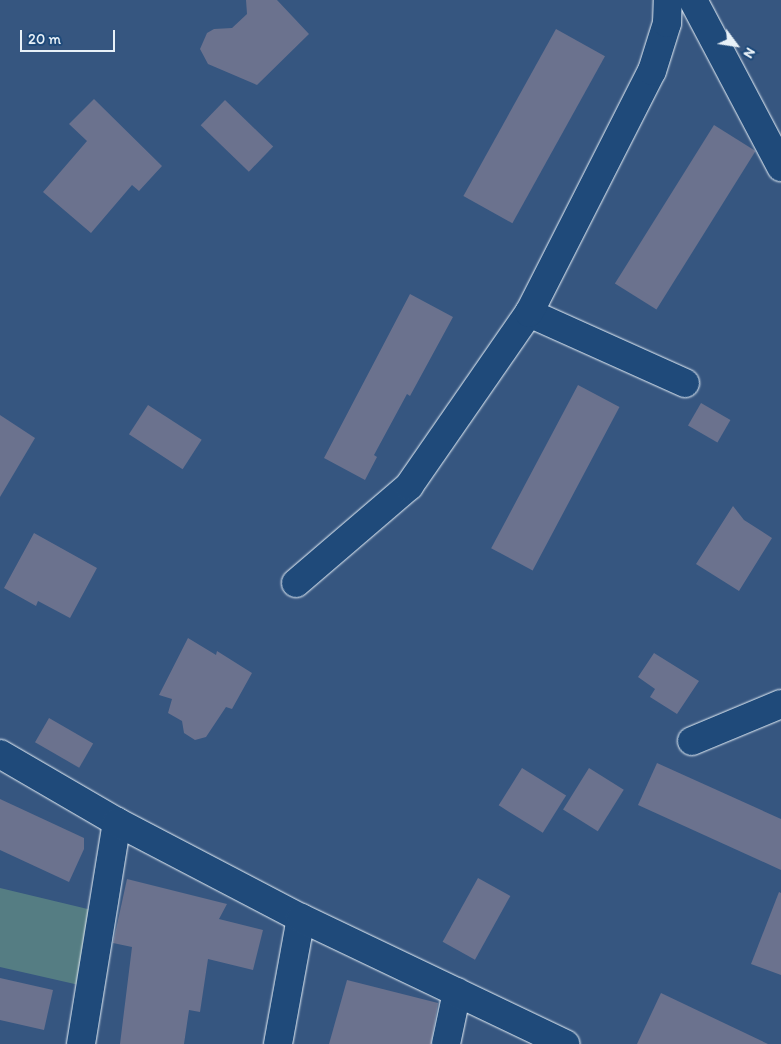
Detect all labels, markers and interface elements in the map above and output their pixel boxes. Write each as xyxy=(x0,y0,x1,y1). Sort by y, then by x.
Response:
scale bar xyxy=(22,20,118,52)
north arrow xyxy=(711,20,761,70)
text: 20 m xyxy=(28,30,61,48)
text: N xyxy=(740,45,759,61)

